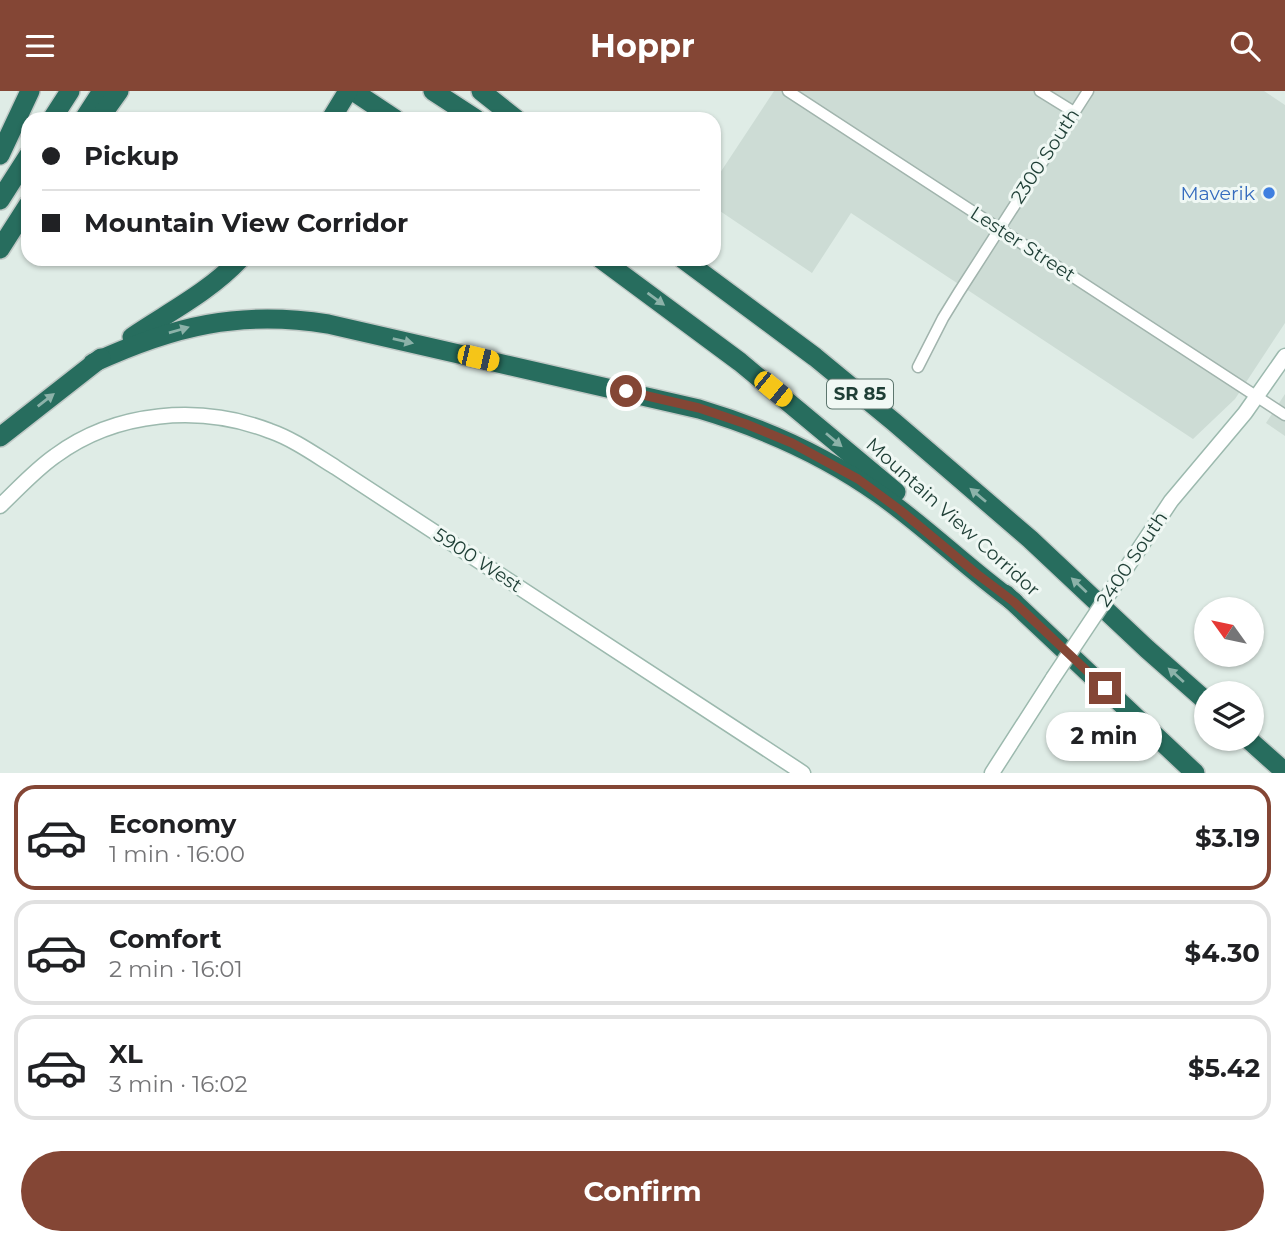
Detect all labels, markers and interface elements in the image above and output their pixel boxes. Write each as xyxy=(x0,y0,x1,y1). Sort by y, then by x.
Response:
text: Hoppr xyxy=(590,26,695,65)
icon: menu xyxy=(21,27,59,65)
icon: search xyxy=(1226,27,1264,65)
street label: 2300 South xyxy=(1006,104,1084,208)
text: Pickup xyxy=(84,140,179,172)
place label: Maverik xyxy=(1180,182,1256,205)
marker: Maverik xyxy=(1261,185,1277,201)
street label: Lester Street xyxy=(966,201,1080,287)
text: Mountain View Corridor xyxy=(84,207,408,239)
one-way arrow xyxy=(647,291,665,305)
one-way arrow xyxy=(168,324,190,335)
one-way arrow xyxy=(392,336,414,347)
car xyxy=(456,343,501,373)
car xyxy=(751,368,796,410)
route start xyxy=(610,375,642,407)
road number: SR 85 xyxy=(827,379,893,409)
one-way arrow xyxy=(37,393,55,408)
one-way arrow xyxy=(826,432,843,447)
street label: Mountain View Corridor xyxy=(861,433,1045,601)
one-way arrow xyxy=(970,488,987,503)
street label: 2400 South xyxy=(1092,507,1172,611)
street label: 5900 West xyxy=(429,523,527,597)
one-way arrow xyxy=(1071,578,1088,594)
north arrow xyxy=(1194,597,1264,667)
map controls xyxy=(1194,597,1264,751)
one-way arrow xyxy=(1167,667,1185,683)
route end xyxy=(1089,672,1121,704)
button: layers xyxy=(1194,681,1264,751)
callout: 2 min xyxy=(1047,713,1163,761)
text: 2 min xyxy=(1070,722,1138,750)
icon: car xyxy=(25,806,88,869)
text: Economy xyxy=(109,808,236,840)
text: $3.19 xyxy=(1195,822,1260,854)
text: 1 min · 16:00 xyxy=(109,840,245,868)
icon: car xyxy=(25,921,88,984)
text: Comfort xyxy=(109,923,221,955)
text: $4.30 xyxy=(1185,937,1260,969)
text: 2 min · 16:01 xyxy=(109,955,243,983)
icon: car xyxy=(25,1036,88,1099)
text: XL xyxy=(109,1038,143,1070)
text: $5.42 xyxy=(1188,1052,1260,1084)
text: 3 min · 16:02 xyxy=(109,1070,247,1098)
button: Confirm xyxy=(21,1151,1264,1231)

